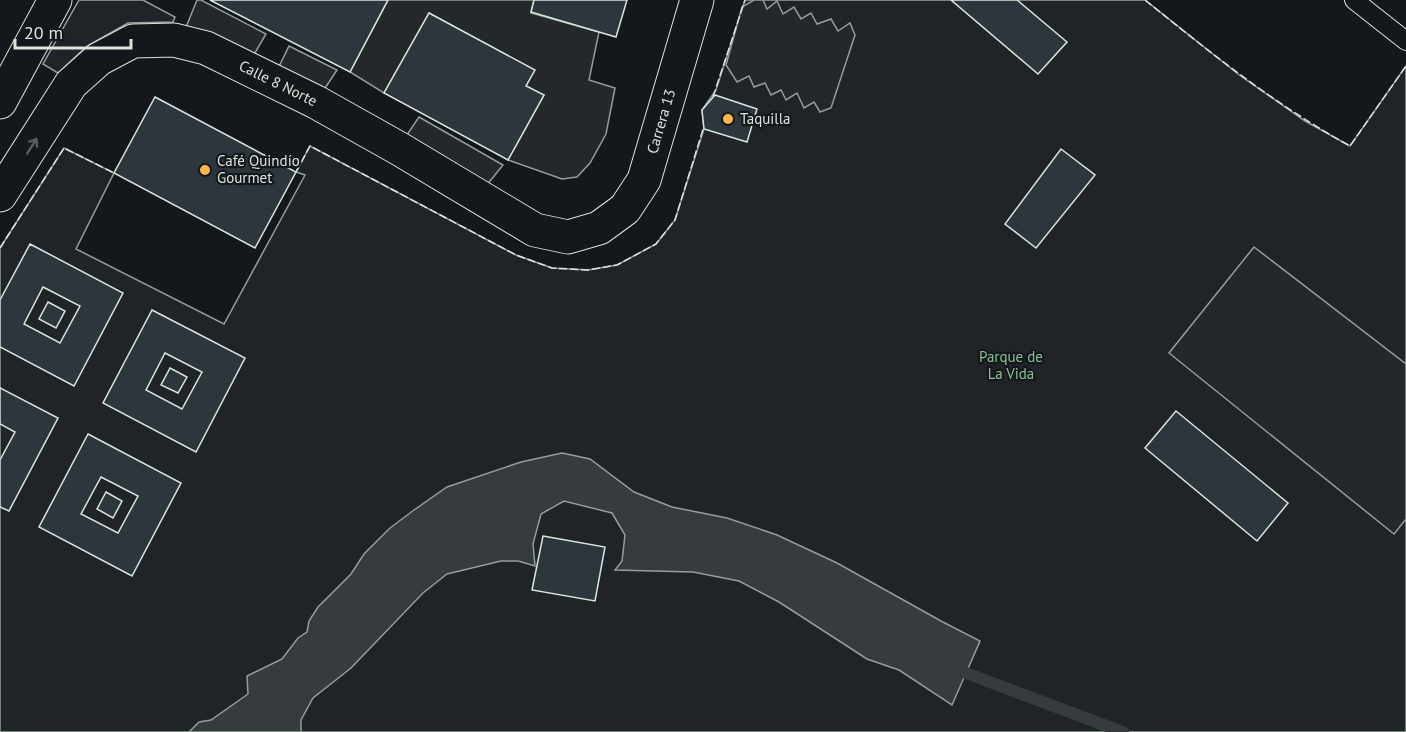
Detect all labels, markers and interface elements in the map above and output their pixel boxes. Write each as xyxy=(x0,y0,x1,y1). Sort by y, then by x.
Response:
scale bar xyxy=(15,12,130,50)
text: 20 m xyxy=(24,21,63,44)
street label: Calle 8 Norte xyxy=(236,56,320,110)
street label: Carrera 13 xyxy=(642,87,679,156)
place label: Taquilla xyxy=(740,109,791,128)
marker: Taquilla xyxy=(721,112,735,126)
one-way arrow xyxy=(26,138,38,155)
place label: Café Quindío Gourmet xyxy=(217,151,300,187)
marker: Café Quindío Gourmet xyxy=(198,163,212,177)
park label: Parque de La Vida xyxy=(979,347,1043,383)

